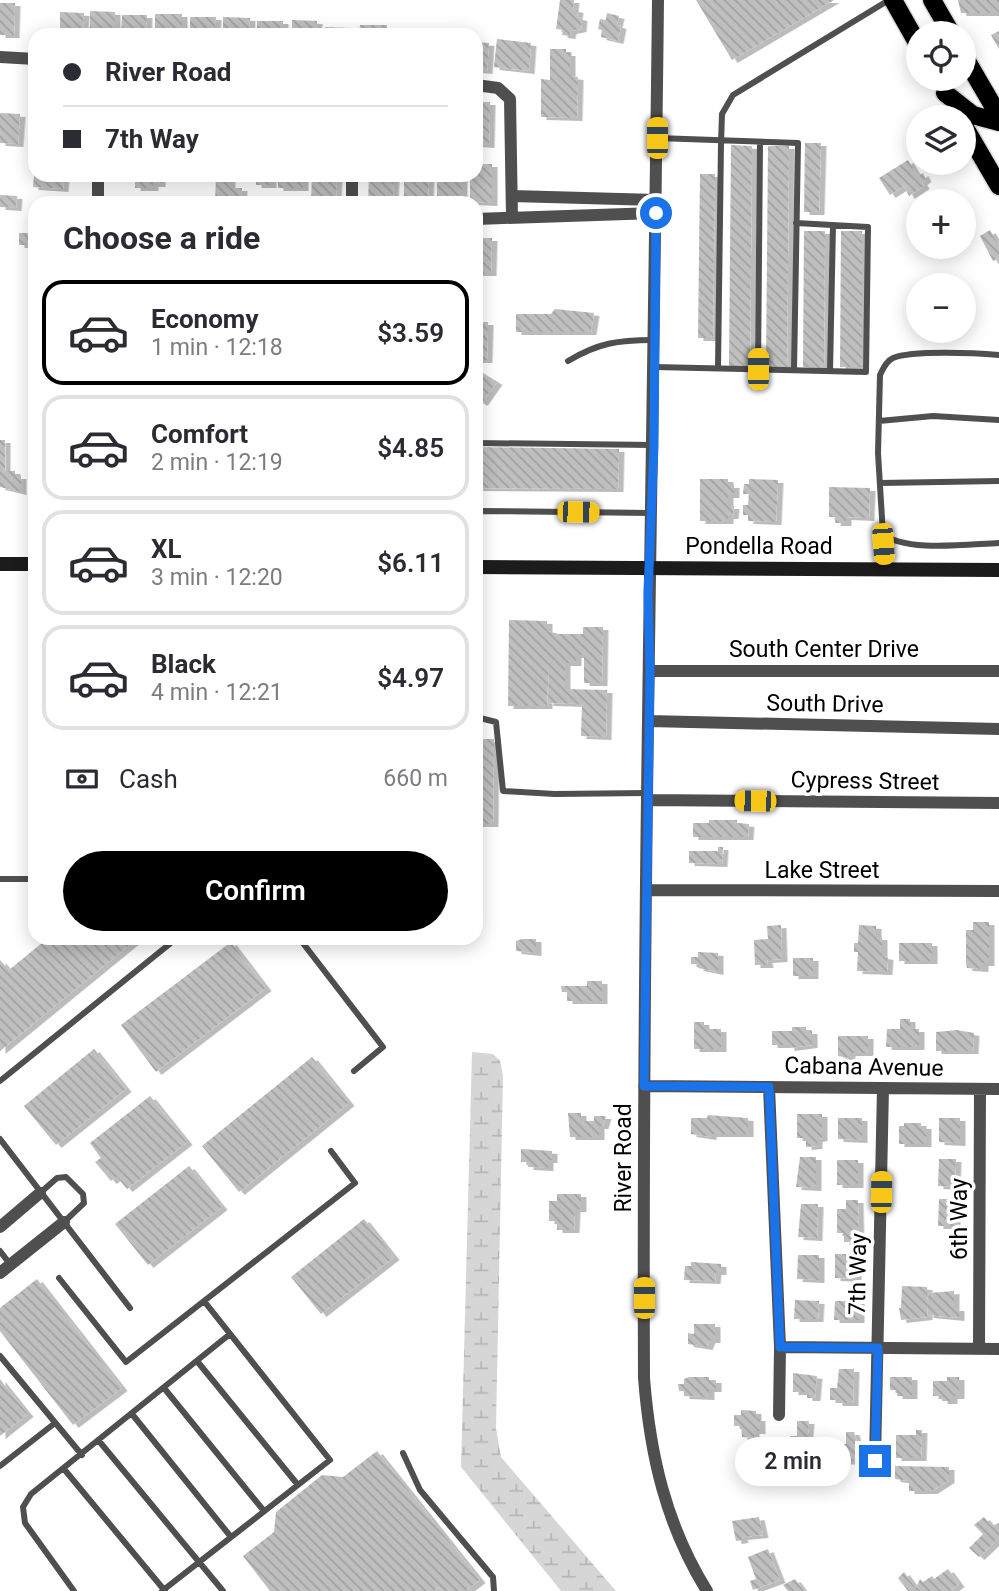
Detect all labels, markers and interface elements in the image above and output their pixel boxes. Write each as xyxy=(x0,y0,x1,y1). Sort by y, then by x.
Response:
map controls xyxy=(906,21,976,343)
button: locate xyxy=(906,21,976,91)
text: River Road xyxy=(105,57,231,87)
button: layers xyxy=(906,105,976,175)
car xyxy=(647,117,668,159)
text: 7th Way xyxy=(105,124,199,154)
button: + xyxy=(906,189,976,259)
route start xyxy=(640,197,672,229)
text: Choose a ride xyxy=(63,219,260,257)
button: − xyxy=(906,273,976,343)
icon: car xyxy=(67,301,130,364)
text: Economy xyxy=(151,304,258,334)
text: $3.59 xyxy=(377,318,444,348)
text: 1 min · 12:18 xyxy=(151,334,283,361)
car xyxy=(748,348,769,390)
icon: car xyxy=(67,416,130,479)
text: Comfort xyxy=(151,419,248,449)
text: $4.85 xyxy=(377,433,444,463)
text: 2 min · 12:19 xyxy=(151,449,283,476)
car xyxy=(557,501,600,523)
car xyxy=(872,522,895,566)
icon: car xyxy=(67,531,130,594)
street label: Pondella Road xyxy=(685,533,833,560)
text: XL xyxy=(151,534,182,564)
text: $6.11 xyxy=(377,548,444,578)
text: 3 min · 12:20 xyxy=(151,564,283,591)
street label: South Center Drive xyxy=(729,636,919,663)
icon: car xyxy=(67,646,130,709)
text: Black xyxy=(151,649,216,679)
text: $4.97 xyxy=(377,663,444,693)
text: 4 min · 12:21 xyxy=(151,679,283,706)
street label: South Drive xyxy=(766,689,884,719)
icon: cash xyxy=(63,760,101,798)
text: Cash xyxy=(119,764,178,794)
text: 660 m xyxy=(383,765,448,792)
street label: Cypress Street xyxy=(790,766,940,796)
car xyxy=(734,790,777,812)
button: Confirm xyxy=(63,851,448,931)
street label: Lake Street xyxy=(765,857,879,884)
street label: Cabana Avenue xyxy=(784,1052,944,1082)
street label: River Road xyxy=(610,1103,637,1213)
car xyxy=(871,1171,892,1213)
street label: 6th Way xyxy=(946,1178,973,1260)
street label: 7th Way xyxy=(844,1233,872,1315)
car xyxy=(634,1277,655,1319)
callout: 2 min xyxy=(735,1436,850,1486)
route end xyxy=(859,1445,891,1477)
text: 2 min xyxy=(764,1448,822,1475)

